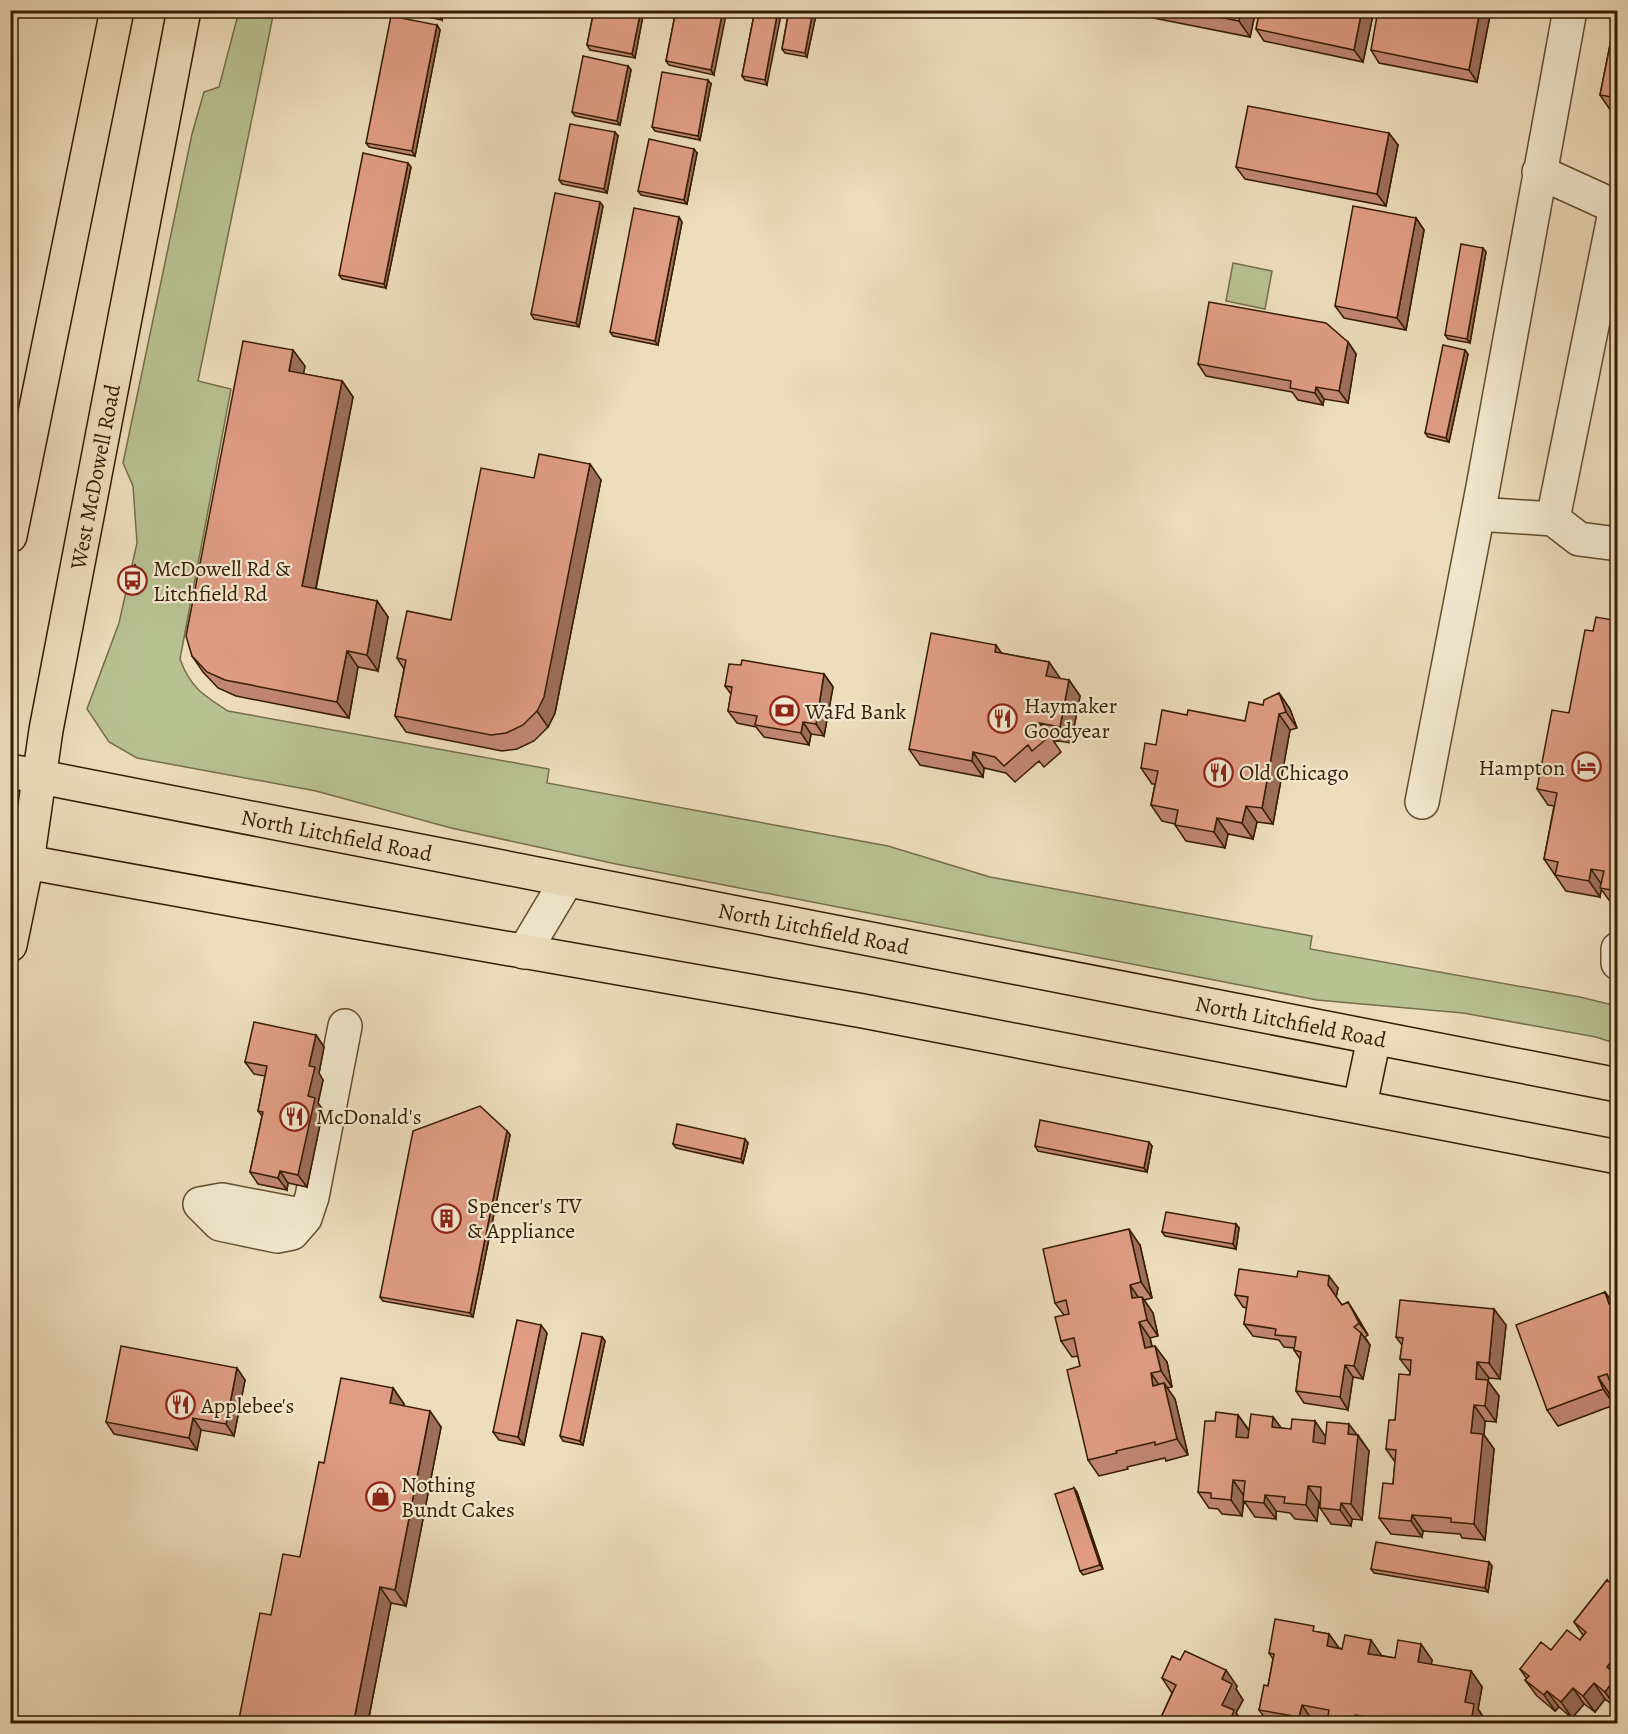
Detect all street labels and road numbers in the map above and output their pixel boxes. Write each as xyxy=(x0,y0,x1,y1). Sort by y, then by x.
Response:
street label: West McDowell Road xyxy=(63,381,128,573)
street label: North Litchfield Road xyxy=(239,802,435,869)
street label: North Litchfield Road xyxy=(716,896,912,962)
street label: North Litchfield Road xyxy=(1192,989,1389,1055)

